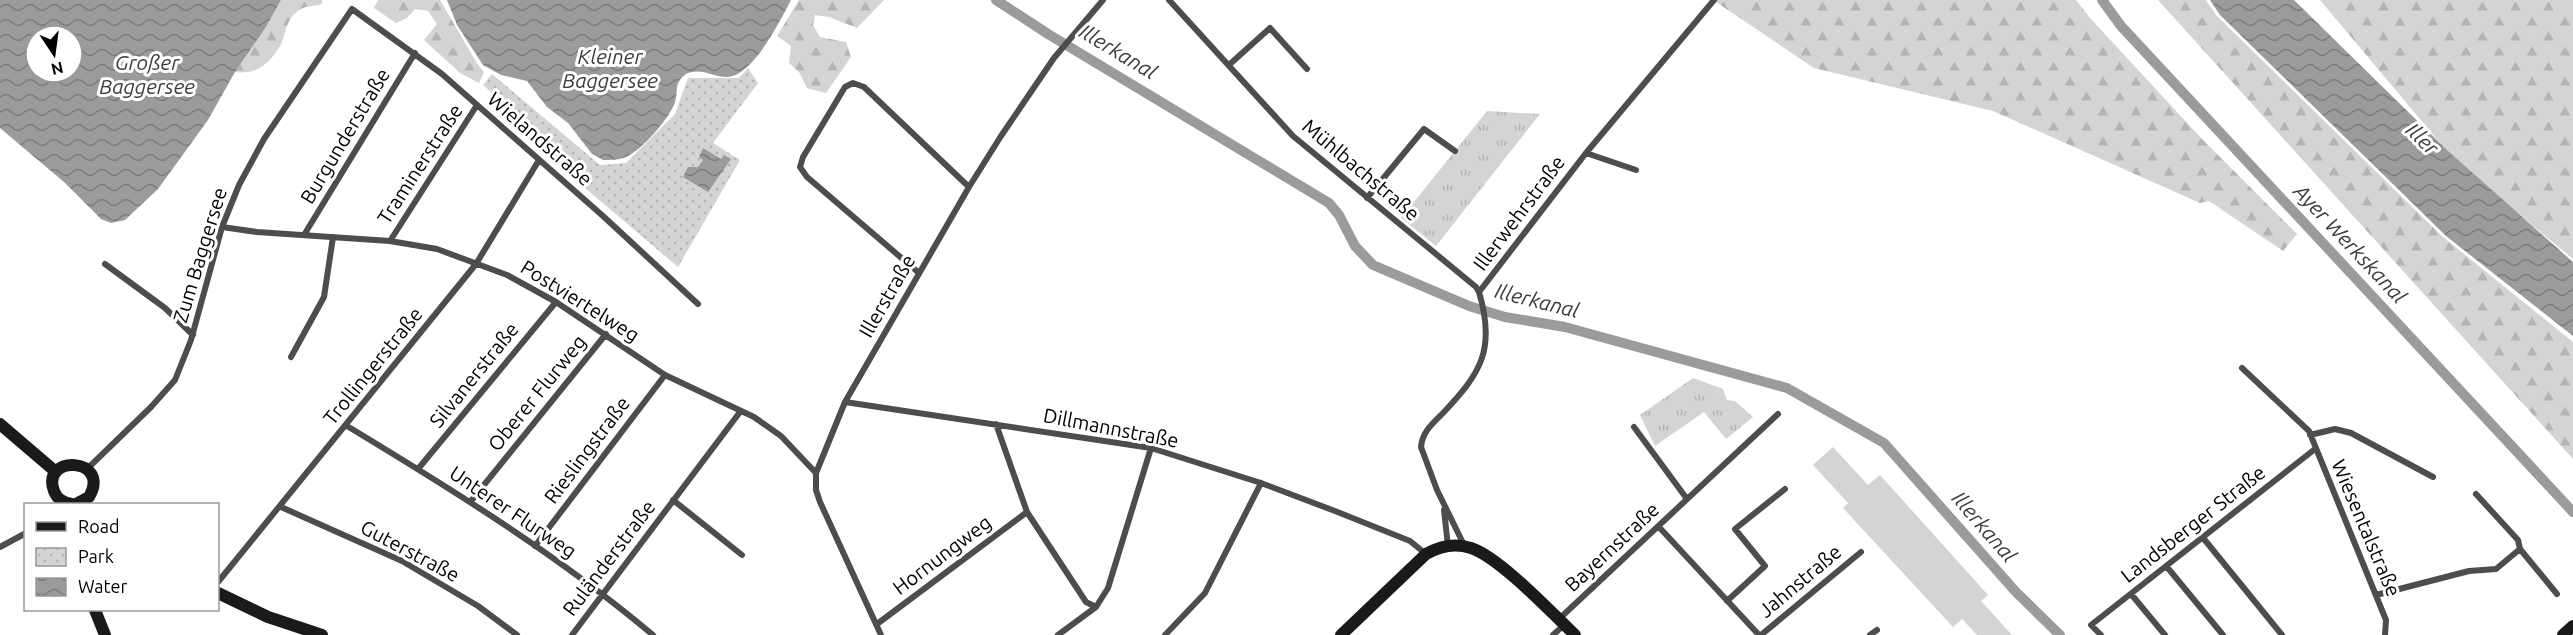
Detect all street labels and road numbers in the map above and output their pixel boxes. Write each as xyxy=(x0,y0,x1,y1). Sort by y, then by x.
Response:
street label: Burgunderstraße xyxy=(295,64,394,208)
street label: Wielandstraße xyxy=(483,87,597,190)
street label: Traminerstraße xyxy=(372,100,467,228)
street label: Mühlbachstraße xyxy=(1298,114,1424,225)
street label: Illerwehrstraße xyxy=(1468,151,1569,275)
street label: Zum Baggersee xyxy=(168,185,231,325)
street label: Illerstraße xyxy=(854,250,919,341)
street label: Postviertelweg xyxy=(517,255,644,346)
street label: Trollingerstraße xyxy=(318,302,427,429)
street label: Silvanerstraße xyxy=(424,318,523,432)
street label: Oberer Flurweg xyxy=(483,330,590,455)
street label: Rieslingstraße xyxy=(539,392,634,508)
street label: Dillmannstraße xyxy=(1041,403,1181,452)
street label: Wiesentalstraße xyxy=(2327,456,2406,600)
street label: Landsberger Straße xyxy=(2116,460,2269,587)
street label: Unterer Flurweg xyxy=(446,461,581,562)
street label: Ruländerstraße xyxy=(558,495,660,620)
street label: Bayernstraße xyxy=(1560,497,1663,596)
street label: Hornungweg xyxy=(888,510,995,599)
street label: Guterstraße xyxy=(357,515,464,586)
street label: Jahnstraße xyxy=(1754,540,1846,622)

